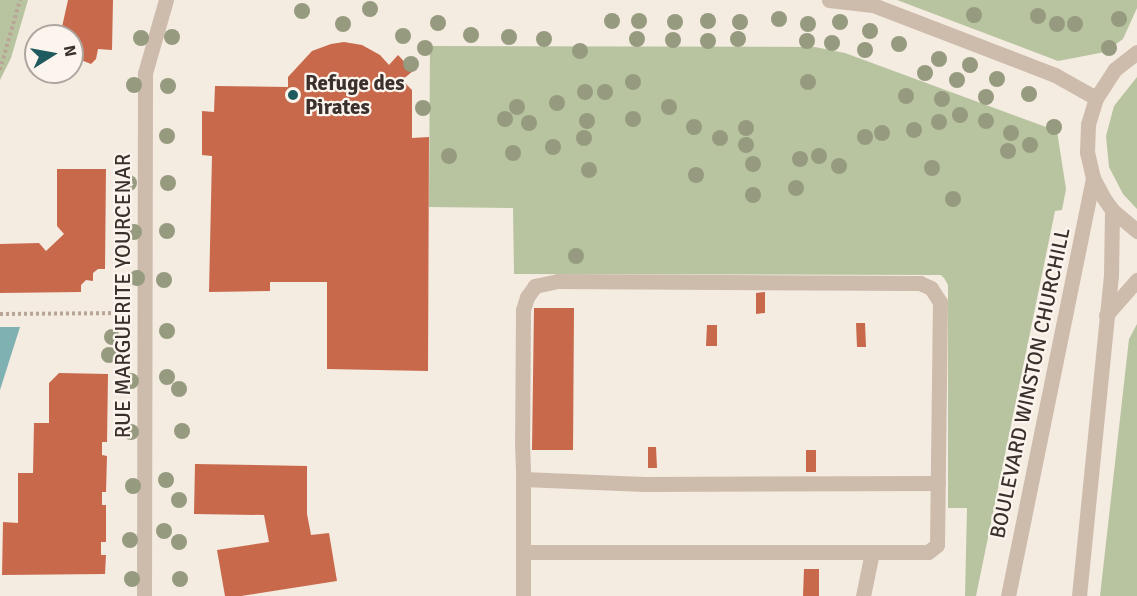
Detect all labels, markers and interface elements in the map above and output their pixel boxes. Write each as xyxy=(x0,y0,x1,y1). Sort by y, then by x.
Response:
north arrow xyxy=(24,24,84,84)
text: N xyxy=(59,44,81,58)
place label: Refuge des Pirates xyxy=(305,70,404,120)
marker: Refuge des Pirates xyxy=(286,88,300,102)
street label: RUE MARGUERITE YOURCENAR xyxy=(110,154,136,438)
street label: BOULEVARD WINSTON CHURCHILL xyxy=(985,225,1075,541)

